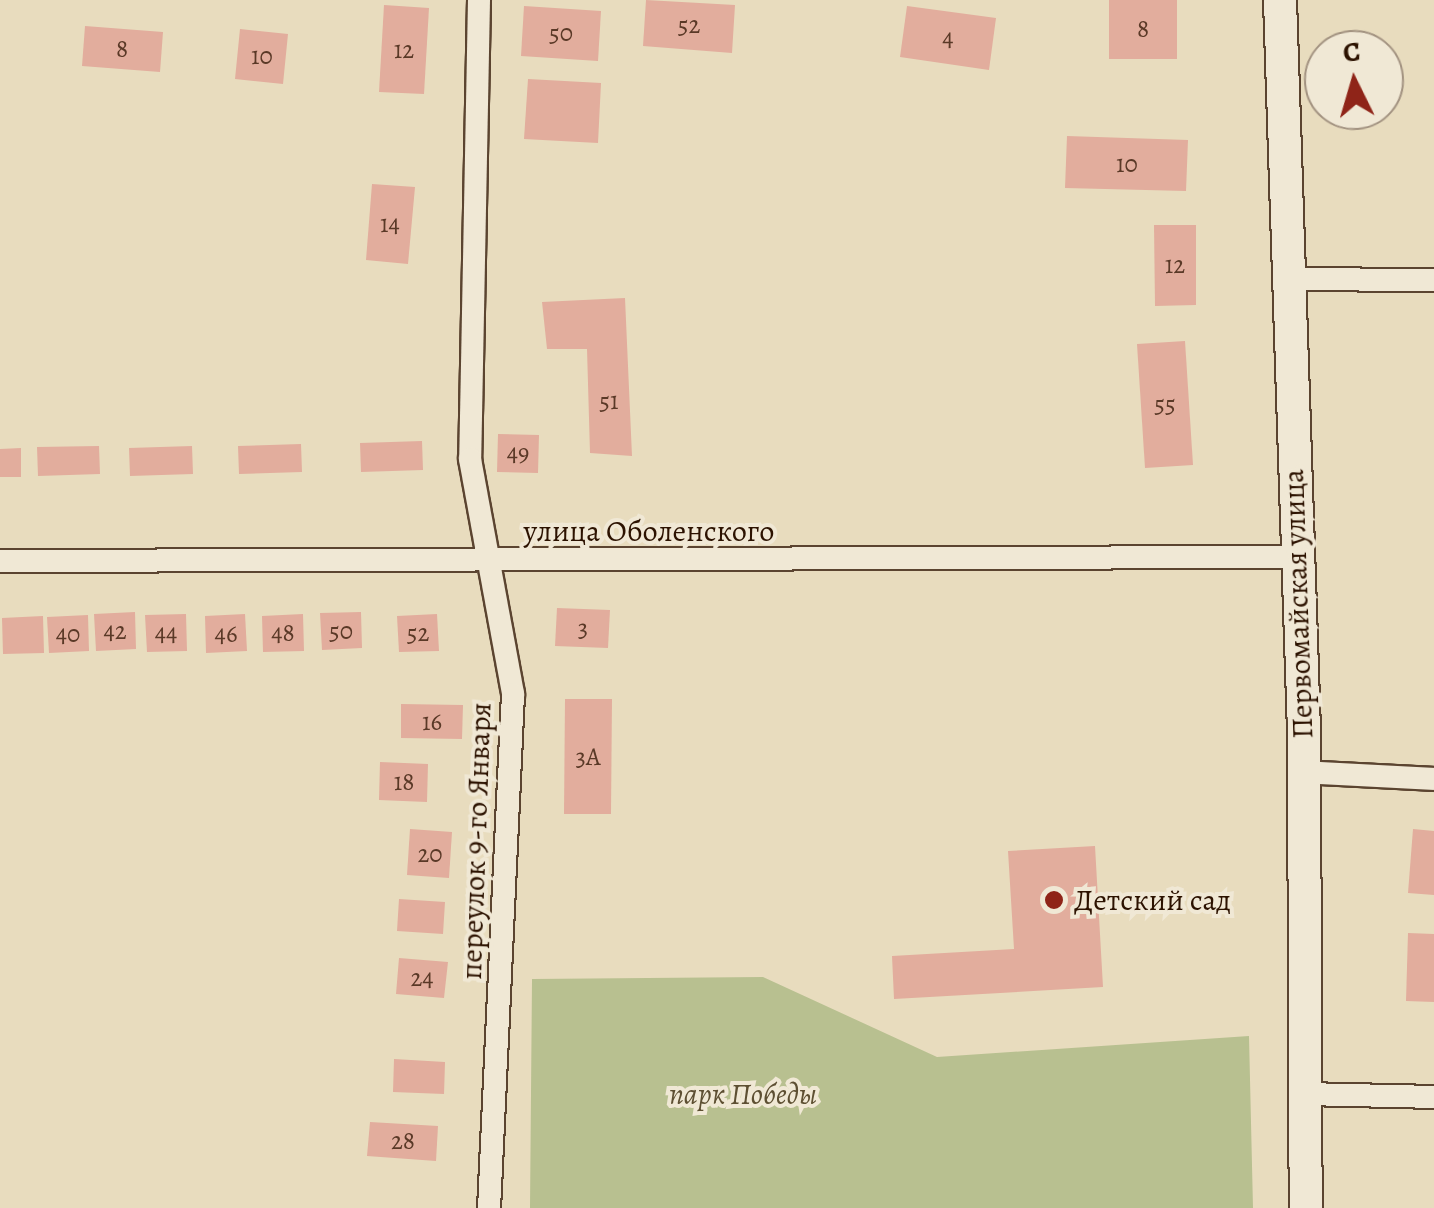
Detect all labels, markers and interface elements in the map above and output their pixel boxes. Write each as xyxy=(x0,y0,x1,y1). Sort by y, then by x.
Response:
house number: 52 xyxy=(678,10,700,40)
house number: 8 xyxy=(1137,14,1149,44)
house number: 50 xyxy=(549,18,573,48)
house number: 4 xyxy=(942,23,954,53)
north arrow xyxy=(1304,30,1404,130)
text: С xyxy=(1341,32,1362,72)
house number: 8 xyxy=(116,34,128,64)
house number: 12 xyxy=(394,35,414,65)
house number: 10 xyxy=(251,41,273,71)
house number: 10 xyxy=(1116,149,1138,179)
house number: 14 xyxy=(380,209,400,239)
house number: 12 xyxy=(1165,250,1185,280)
house number: 51 xyxy=(599,386,619,416)
house number: 55 xyxy=(1154,389,1176,419)
house number: 49 xyxy=(507,438,529,468)
street label: Первомайская улица xyxy=(1275,468,1321,740)
street label: улица Оболенского xyxy=(523,513,775,549)
house number: 3 xyxy=(578,613,588,643)
house number: 42 xyxy=(103,616,127,646)
house number: 50 xyxy=(329,616,353,646)
house number: 44 xyxy=(155,618,177,648)
house number: 48 xyxy=(271,618,295,648)
house number: 52 xyxy=(407,618,429,648)
house number: 40 xyxy=(56,619,80,649)
house number: 46 xyxy=(215,619,237,649)
street label: переулок 9-го Января xyxy=(453,702,499,980)
house number: 16 xyxy=(422,707,442,737)
house number: 3А xyxy=(576,742,600,772)
house number: 18 xyxy=(394,767,414,797)
house number: 20 xyxy=(417,839,443,869)
place label: Детский сад xyxy=(1074,882,1231,918)
marker: Детский сад xyxy=(1043,889,1065,911)
house number: 24 xyxy=(410,963,434,993)
park label: парк Победы xyxy=(669,1076,817,1112)
house number: 28 xyxy=(391,1126,415,1156)

